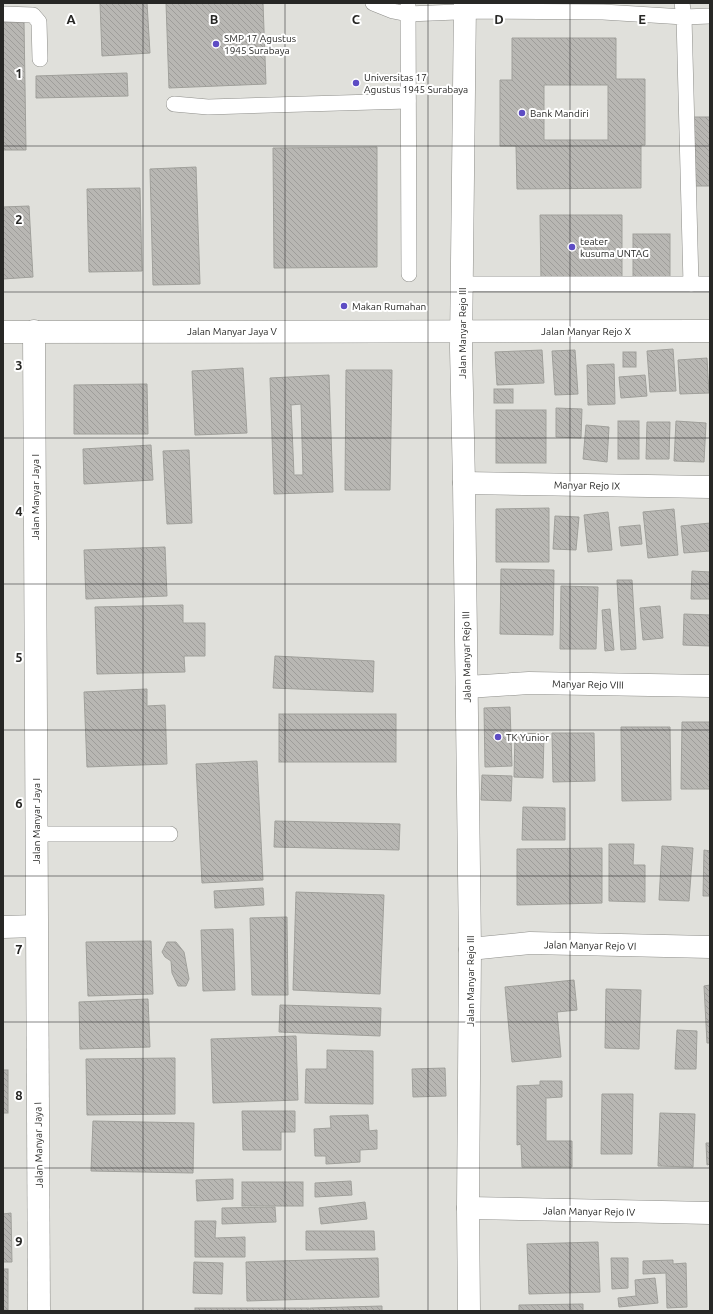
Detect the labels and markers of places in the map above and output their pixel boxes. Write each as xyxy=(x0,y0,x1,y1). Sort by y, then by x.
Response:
place label: SMP 17 Agustus 1945 Surabaya xyxy=(224,33,296,56)
marker: SMP 17 Agustus 1945 Surabaya xyxy=(211,39,221,49)
place label: Universitas 17 Agustus 1945 Surabaya xyxy=(364,72,468,95)
marker: Universitas 17 Agustus 1945 Surabaya xyxy=(351,78,361,88)
marker: Bank Mandiri xyxy=(517,108,527,118)
place label: Bank Mandiri xyxy=(530,108,589,119)
place label: teater kusuma UNTAG xyxy=(580,236,649,259)
marker: teater kusuma UNTAG xyxy=(567,242,577,252)
marker: Makan Rumahan xyxy=(339,301,349,311)
place label: Makan Rumahan xyxy=(352,301,426,312)
marker: TK Yunior xyxy=(493,732,503,742)
place label: TK Yunior xyxy=(506,732,549,743)

